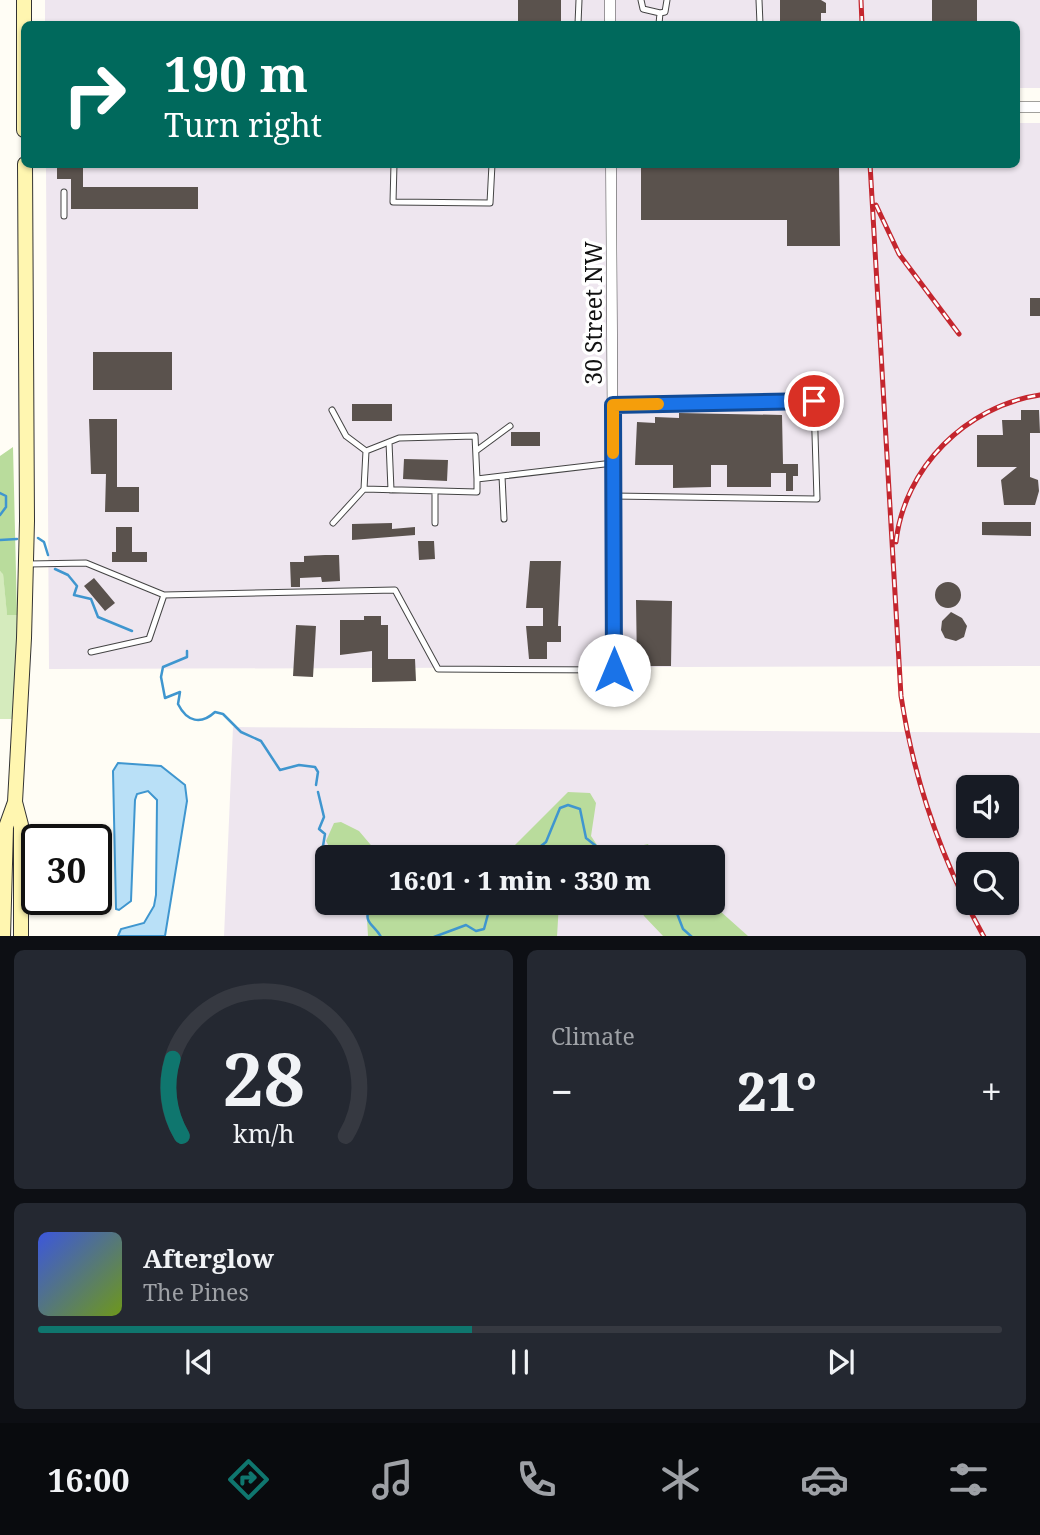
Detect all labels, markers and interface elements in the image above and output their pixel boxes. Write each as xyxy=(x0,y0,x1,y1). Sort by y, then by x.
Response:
text: 190 m xyxy=(164,40,308,106)
icon: right xyxy=(49,49,140,140)
text: Turn right xyxy=(164,103,322,146)
street label: 30 Street NW xyxy=(577,241,609,385)
pin xyxy=(784,371,844,431)
icon: arrive xyxy=(795,382,833,420)
position arrow xyxy=(577,633,651,707)
map controls xyxy=(956,775,1019,915)
button: sound xyxy=(956,775,1019,838)
speed limit sign: 30 xyxy=(21,824,112,915)
button: search xyxy=(956,852,1019,915)
text: 16:01 · 1 min · 330 m xyxy=(389,862,651,898)
text: Climate xyxy=(551,1020,635,1052)
text: 28 xyxy=(222,1028,305,1127)
text: 21° xyxy=(737,1055,817,1126)
text: − xyxy=(551,1065,573,1117)
text: + xyxy=(981,1065,1002,1117)
text: km/h xyxy=(233,1115,294,1149)
text: Afterglow xyxy=(143,1240,274,1276)
text: The Pines xyxy=(143,1276,249,1308)
icon: previous xyxy=(180,1343,218,1381)
icon: pause xyxy=(501,1343,539,1381)
icon: next xyxy=(822,1343,860,1381)
icon: directions xyxy=(224,1455,273,1504)
icon: music xyxy=(368,1455,417,1504)
icon: phone xyxy=(512,1455,561,1504)
icon: climate xyxy=(656,1455,705,1504)
icon: car xyxy=(800,1455,849,1504)
icon: filters xyxy=(944,1455,993,1504)
text: 16:00 xyxy=(47,1458,129,1501)

